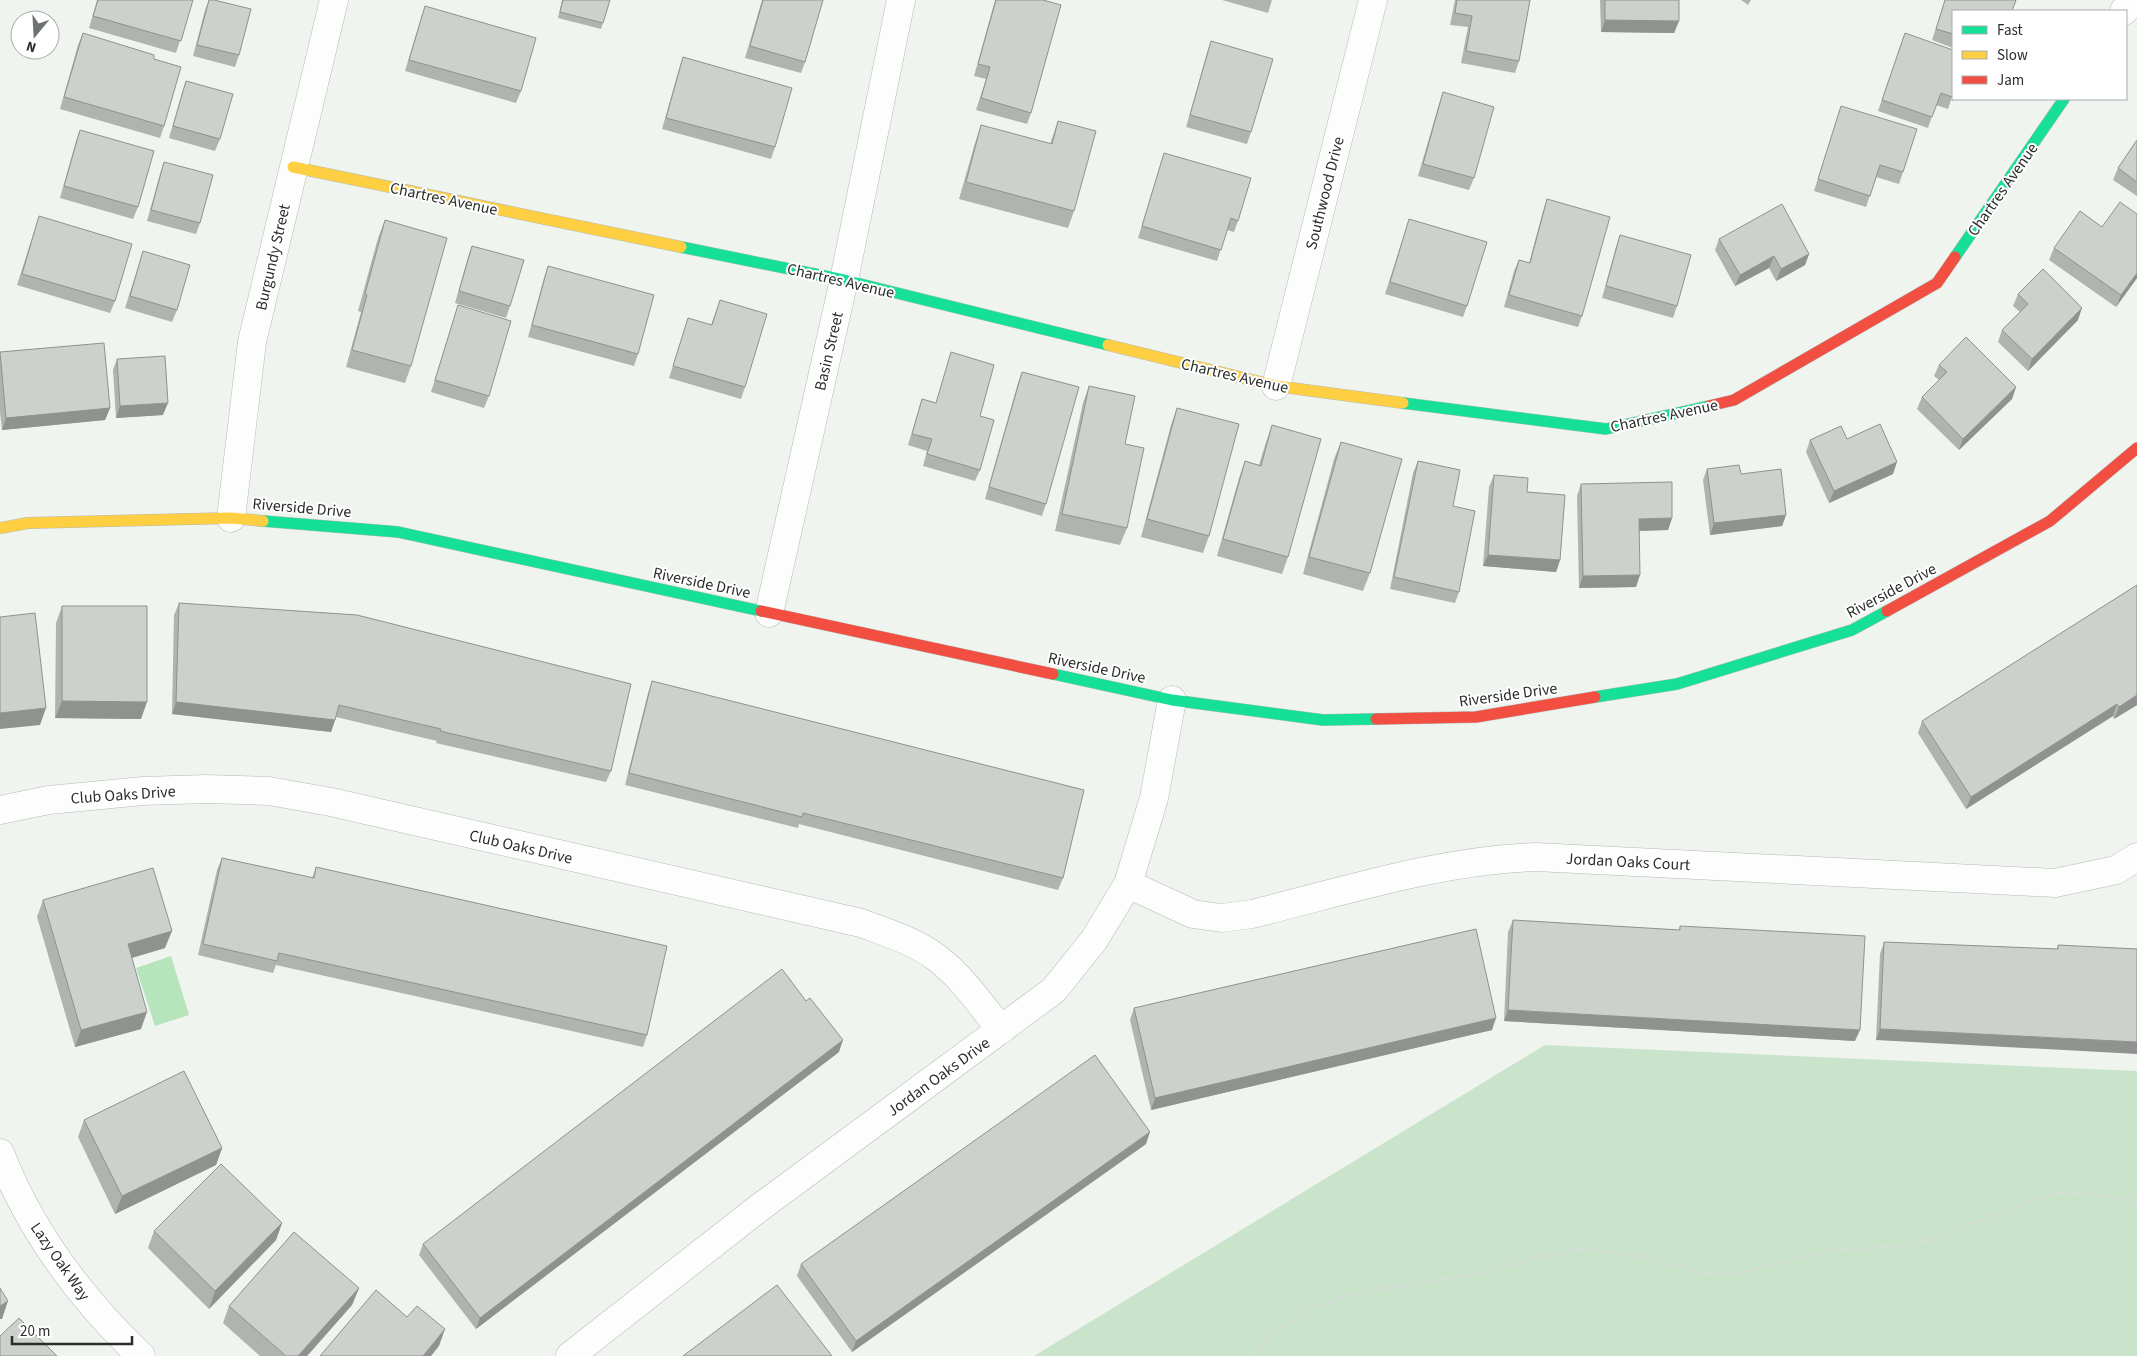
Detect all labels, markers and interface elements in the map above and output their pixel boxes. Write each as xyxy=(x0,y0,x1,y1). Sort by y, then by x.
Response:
north arrow xyxy=(10,10,60,60)
legend xyxy=(1952,10,2127,100)
text: Fast xyxy=(1997,20,2023,41)
text: N xyxy=(24,35,39,57)
text: Slow xyxy=(1997,45,2028,66)
text: Jam xyxy=(1997,70,2024,91)
street label: Southwood Drive xyxy=(1300,134,1350,252)
street label: Chartres Avenue xyxy=(1962,138,2043,241)
street label: Chartres Avenue xyxy=(388,177,500,221)
street label: Burgundy Street xyxy=(250,201,296,313)
street label: Chartres Avenue xyxy=(785,258,897,304)
street label: Basin Street xyxy=(809,309,849,393)
street label: Chartres Avenue xyxy=(1179,353,1291,399)
street label: Chartres Avenue xyxy=(1608,394,1720,438)
street label: Riverside Drive xyxy=(252,493,352,523)
street label: Riverside Drive xyxy=(1843,558,1940,624)
street label: Riverside Drive xyxy=(651,562,753,604)
street label: Riverside Drive xyxy=(1046,647,1148,689)
street label: Riverside Drive xyxy=(1457,677,1559,713)
street label: Club Oaks Drive xyxy=(70,780,176,810)
street label: Club Oaks Drive xyxy=(467,824,575,870)
street label: Jordan Oaks Court xyxy=(1565,848,1691,876)
street label: Jordan Oaks Drive xyxy=(883,1032,994,1122)
street label: Lazy Oak Way xyxy=(25,1218,96,1306)
scale bar xyxy=(12,1314,132,1346)
text: 20 m xyxy=(20,1321,50,1342)

